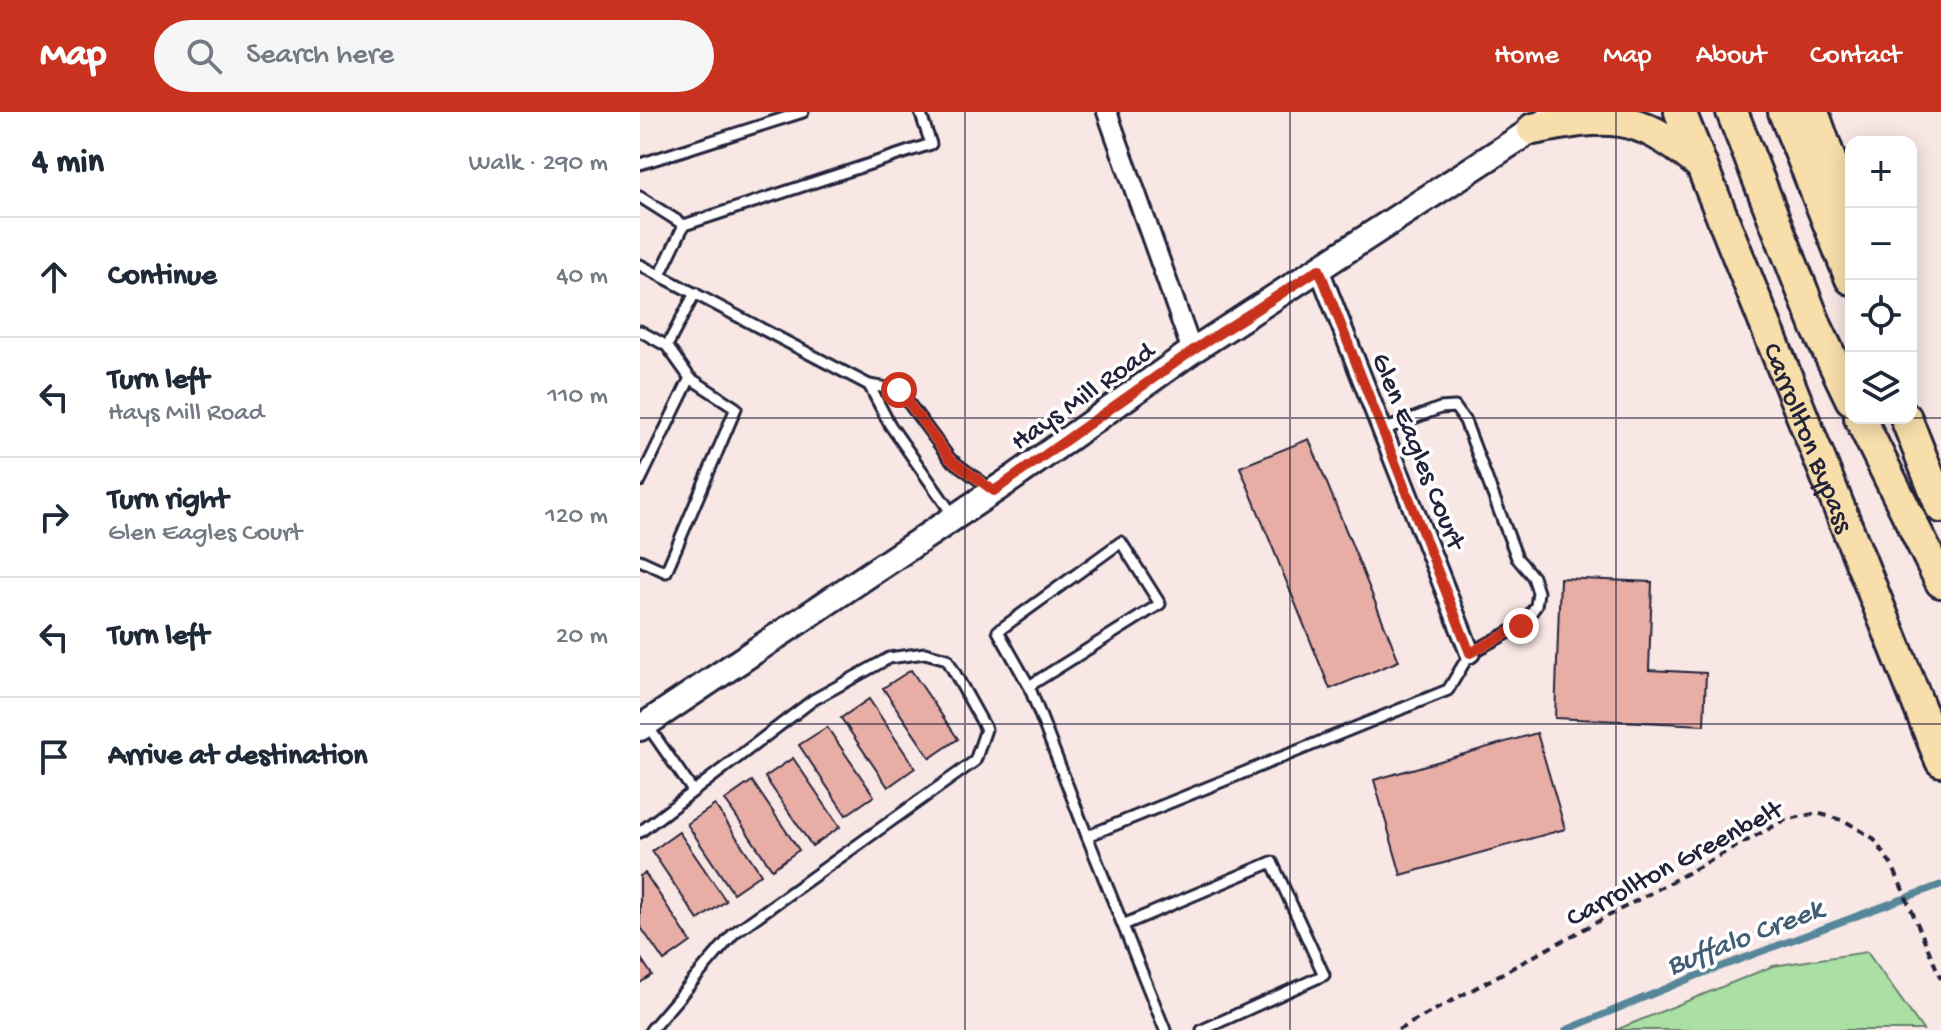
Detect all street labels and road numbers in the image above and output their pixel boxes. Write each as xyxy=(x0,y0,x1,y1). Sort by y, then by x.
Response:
street label: Hays Mill Road xyxy=(1005,335,1164,459)
street label: Carrollton Bypass xyxy=(1754,339,1860,539)
street label: Glen Eagles Court xyxy=(1362,349,1472,557)
street label: Carrollton Greenbelt xyxy=(1561,793,1791,936)

